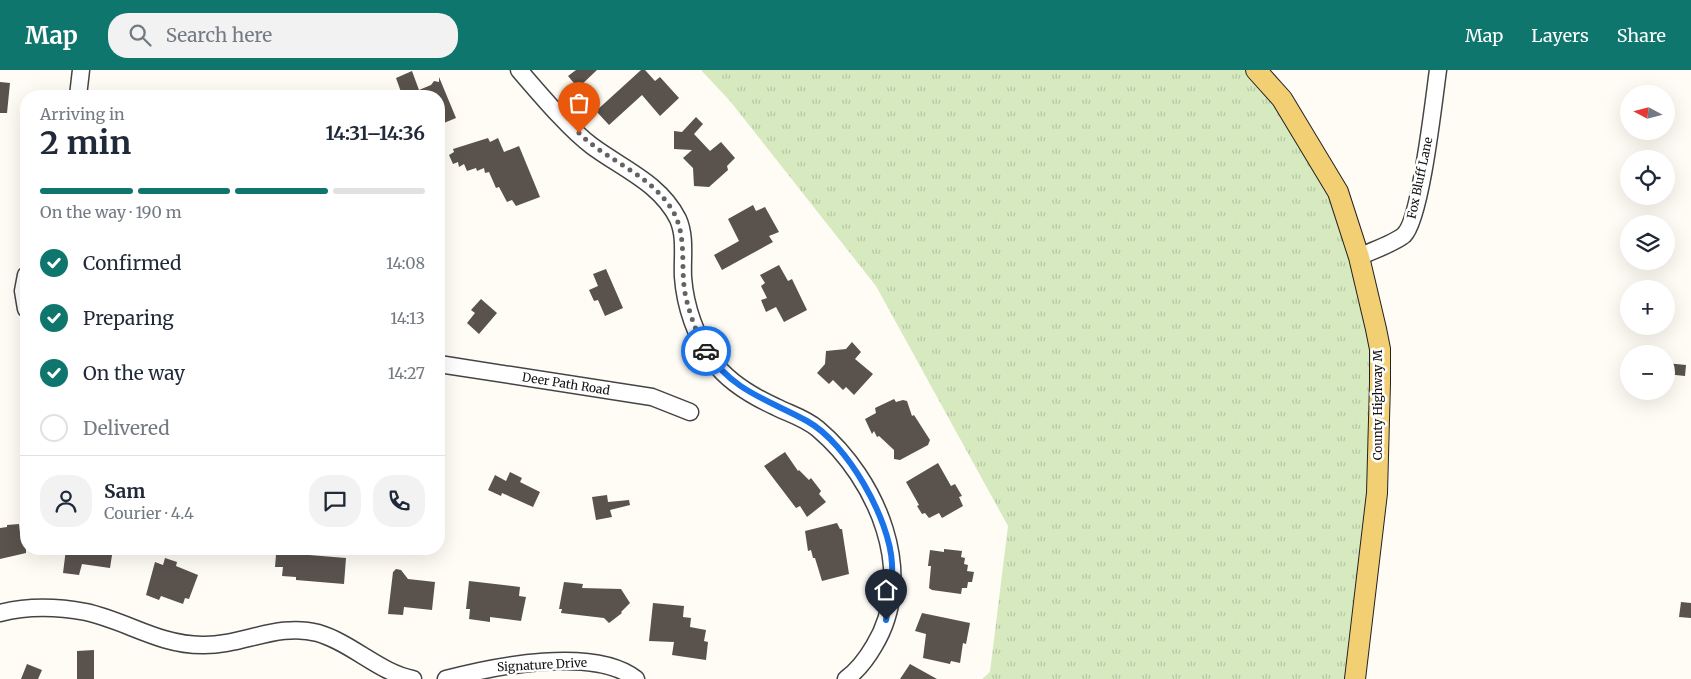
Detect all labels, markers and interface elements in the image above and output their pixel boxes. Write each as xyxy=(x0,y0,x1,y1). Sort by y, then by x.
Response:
search box xyxy=(108,13,458,58)
text: Map xyxy=(25,20,78,51)
icon: search xyxy=(126,21,154,49)
text: Search here xyxy=(166,23,272,47)
text: Map xyxy=(1465,24,1503,47)
text: Layers xyxy=(1531,24,1589,47)
text: Share xyxy=(1617,24,1666,47)
pin xyxy=(558,82,600,133)
north arrow xyxy=(1620,85,1675,140)
map controls xyxy=(1620,85,1675,400)
icon: bag xyxy=(565,89,593,117)
text: Arriving in xyxy=(40,104,125,124)
text: 14:31–14:36 xyxy=(326,121,425,145)
text: 2 min xyxy=(40,123,131,163)
street label: Fox Bluff Lane xyxy=(1404,136,1435,220)
button: locate xyxy=(1620,150,1675,205)
text: On the way · 190 m xyxy=(40,202,182,222)
button: layers xyxy=(1620,215,1675,270)
icon: check xyxy=(40,249,68,277)
text: Confirmed xyxy=(83,251,181,275)
text: 14:08 xyxy=(386,253,425,273)
button: + xyxy=(1620,280,1675,335)
icon: check xyxy=(40,304,68,332)
text: Preparing xyxy=(83,306,174,330)
text: 14:13 xyxy=(390,308,425,328)
courier xyxy=(681,326,731,376)
icon: car xyxy=(692,337,720,365)
button: − xyxy=(1620,345,1675,400)
street label: County Highway M xyxy=(1370,350,1385,460)
icon: check xyxy=(40,359,68,387)
text: On the way xyxy=(83,361,185,385)
text: 14:27 xyxy=(388,363,425,383)
street label: Deer Path Road xyxy=(521,369,611,398)
text: Delivered xyxy=(83,416,170,440)
button: person xyxy=(40,475,92,527)
button: chat xyxy=(309,475,361,527)
button: phone xyxy=(373,475,425,527)
text: Sam xyxy=(104,479,145,503)
text: Courier · 4.4 xyxy=(104,503,194,523)
pin xyxy=(865,569,907,620)
icon: home xyxy=(872,576,900,604)
street label: Signature Drive xyxy=(497,655,587,674)

